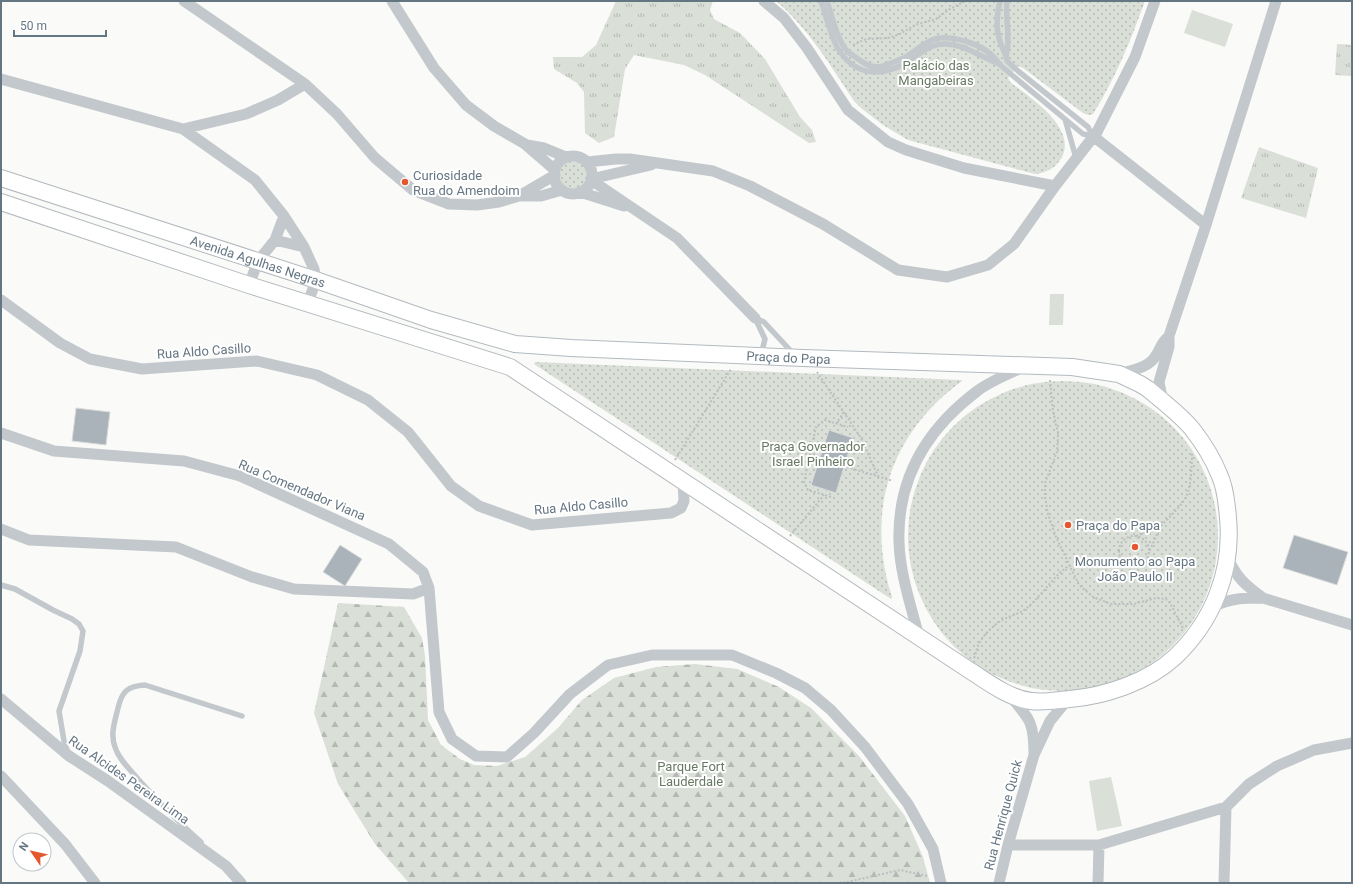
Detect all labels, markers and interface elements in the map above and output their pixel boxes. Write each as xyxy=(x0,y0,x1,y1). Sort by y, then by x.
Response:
scale bar xyxy=(14,12,106,38)
text: 50 m xyxy=(20,19,47,33)
park label: Palácio das Mangabeiras xyxy=(898,58,974,88)
place label: Curiosidade Rua do Amendoim xyxy=(413,168,520,198)
marker: Curiosidade Rua do Amendoim xyxy=(400,177,410,187)
street label: Avenida Agulhas Negras xyxy=(188,232,328,290)
street label: Rua Aldo Casillo xyxy=(156,340,252,362)
street label: Praça do Papa xyxy=(746,348,831,366)
park label: Praça Governador Israel Pinheiro xyxy=(761,439,865,469)
street label: Rua Comendador Viana xyxy=(236,456,368,524)
street label: Rua Aldo Casillo xyxy=(533,494,629,518)
place label: Praça do Papa xyxy=(1076,518,1160,533)
marker: Praça do Papa xyxy=(1063,520,1073,530)
marker: Monumento ao Papa João Paulo II xyxy=(1130,542,1140,552)
place label: Monumento ao Papa João Paulo II xyxy=(1075,554,1195,584)
street label: Rua Alcides Pereira Lima xyxy=(66,733,192,827)
street label: Rua Henrique Quick xyxy=(981,758,1025,872)
park label: Parque Fort Lauderdale xyxy=(657,759,725,789)
north arrow xyxy=(12,832,52,872)
text: N xyxy=(17,840,32,854)

